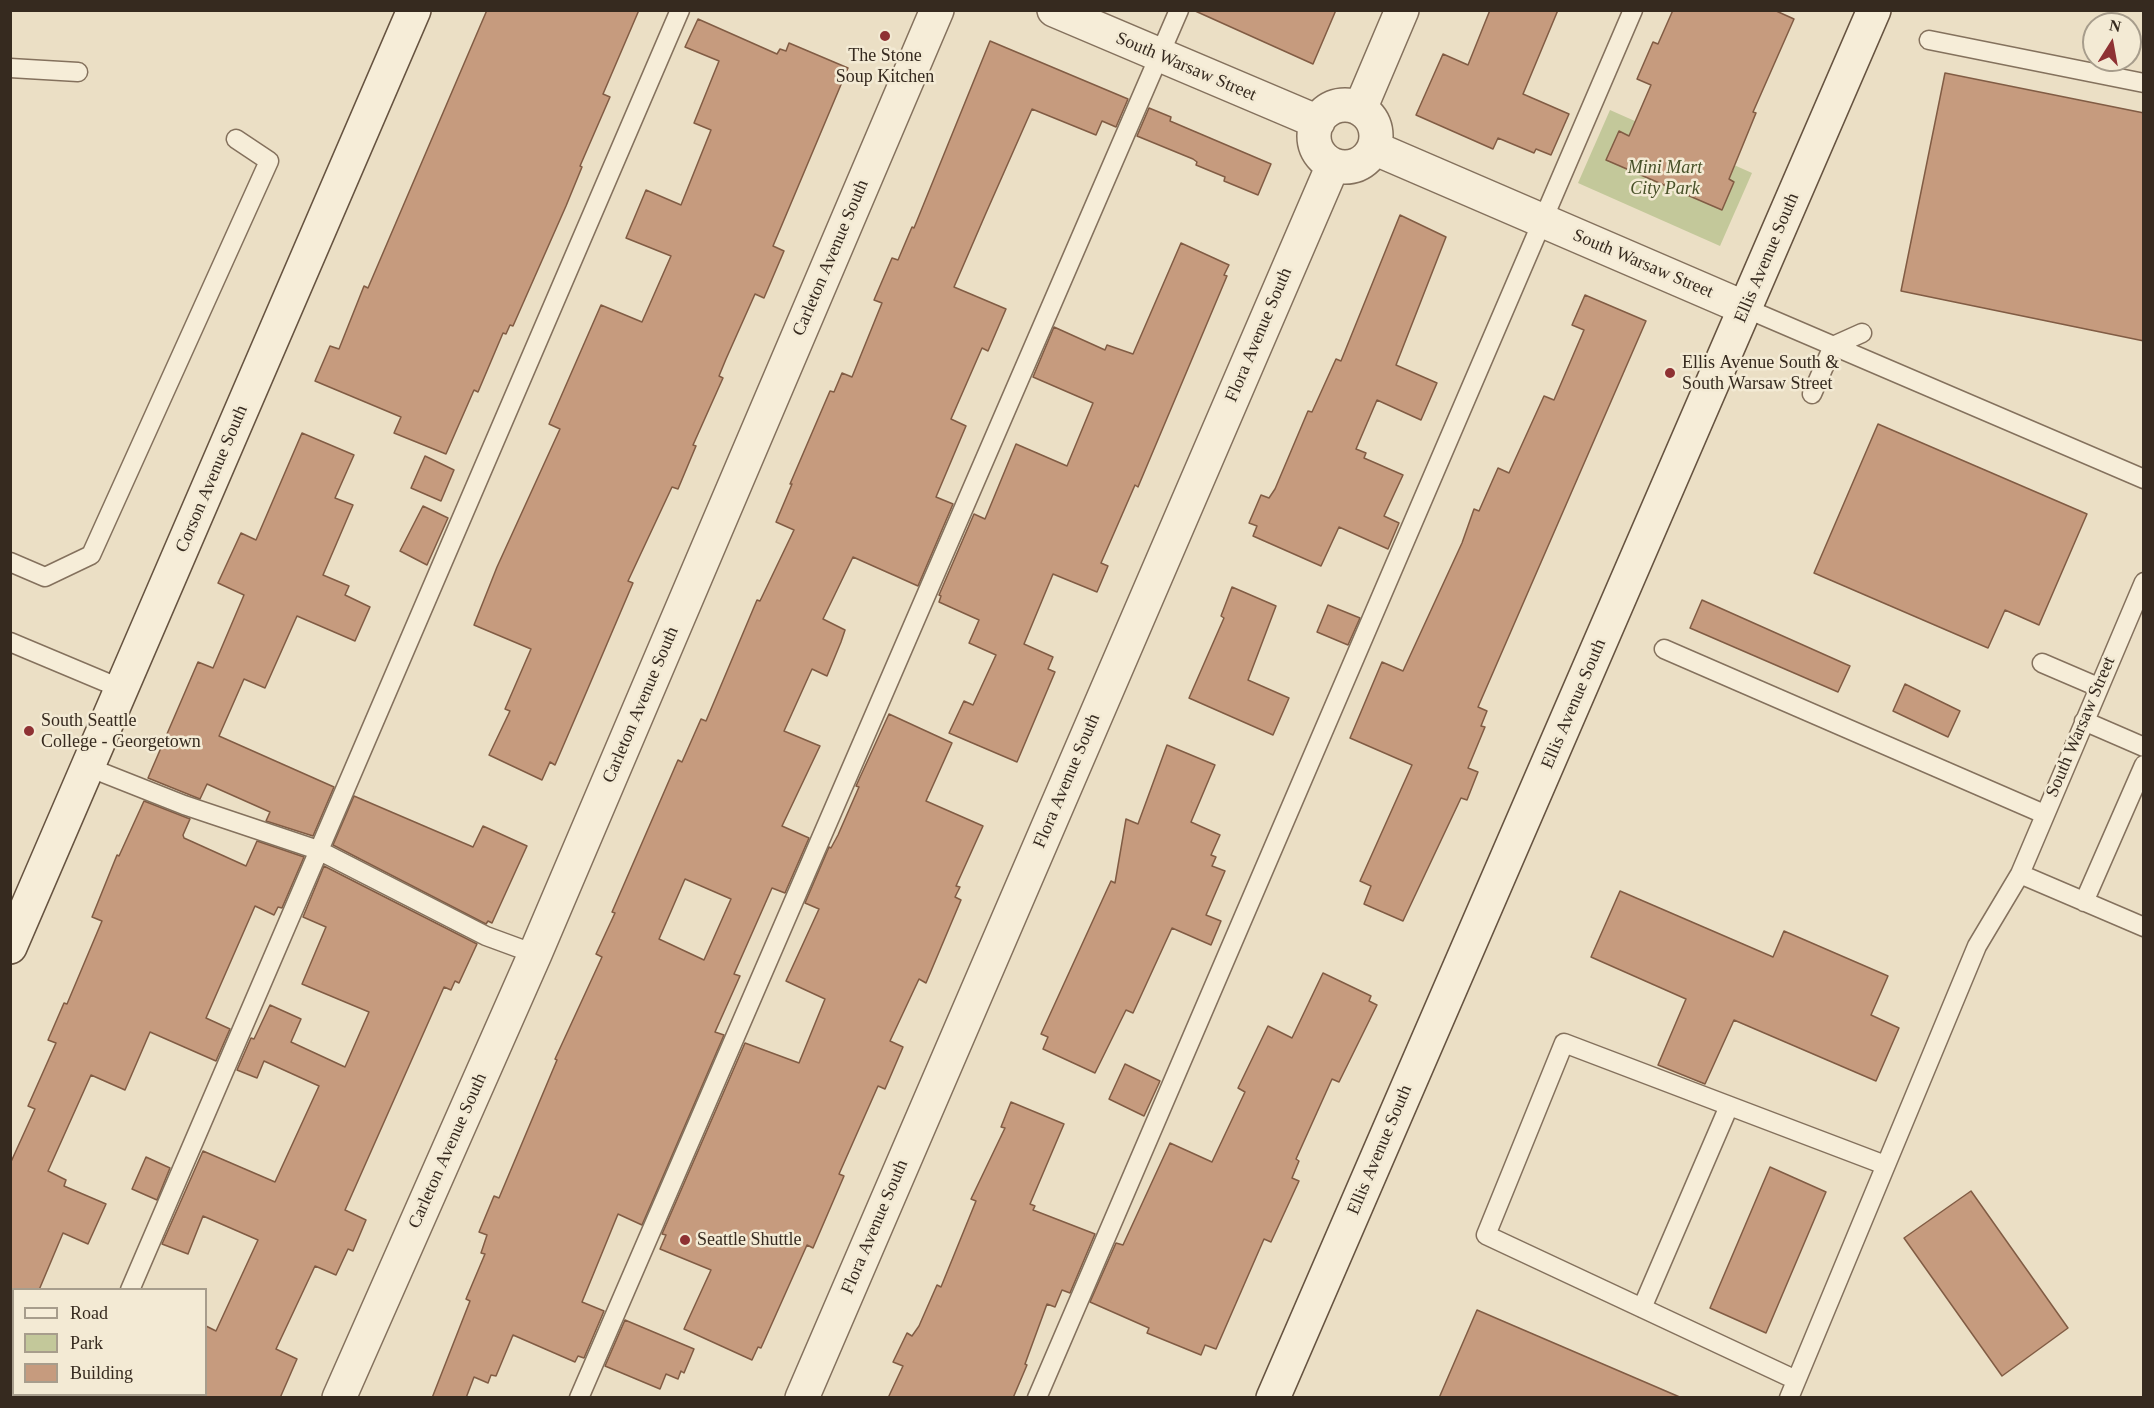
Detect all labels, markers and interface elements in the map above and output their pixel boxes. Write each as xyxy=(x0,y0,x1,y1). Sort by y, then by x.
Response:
north arrow xyxy=(2082,12,2142,72)
text: N xyxy=(2108,16,2122,35)
street label: South Warsaw Street xyxy=(1113,28,1259,106)
marker: The Stone Soup Kitchen xyxy=(878,29,892,43)
place label: The Stone Soup Kitchen xyxy=(836,45,934,88)
park label: Mini Mart City Park xyxy=(1628,157,1702,200)
street label: Carleton Avenue South xyxy=(788,177,874,339)
street label: Ellis Avenue South xyxy=(1730,190,1804,326)
street label: South Warsaw Street xyxy=(1570,225,1716,303)
street label: Flora Avenue South xyxy=(1221,265,1297,405)
place label: Ellis Avenue South & South Warsaw Street xyxy=(1682,352,1839,394)
marker: Ellis Avenue South & South Warsaw Street xyxy=(1663,366,1677,380)
street label: Corson Avenue South xyxy=(171,402,253,556)
street label: Carleton Avenue South xyxy=(598,624,684,786)
street label: Ellis Avenue South xyxy=(1537,636,1611,772)
street label: South Warsaw Street xyxy=(2042,654,2120,800)
place label: South Seattle College - Georgetown xyxy=(41,710,201,752)
street label: Flora Avenue South xyxy=(1029,711,1105,851)
marker: South Seattle College - Georgetown xyxy=(22,724,36,738)
street label: Carleton Avenue South xyxy=(404,1070,492,1232)
street label: Ellis Avenue South xyxy=(1343,1082,1417,1218)
street label: Flora Avenue South xyxy=(837,1157,913,1297)
place label: Seattle Shuttle xyxy=(697,1229,801,1251)
marker: Seattle Shuttle xyxy=(678,1233,692,1247)
legend xyxy=(12,1288,207,1396)
text: Road xyxy=(70,1303,108,1323)
text: Park xyxy=(70,1333,103,1353)
text: Building xyxy=(70,1363,133,1383)

